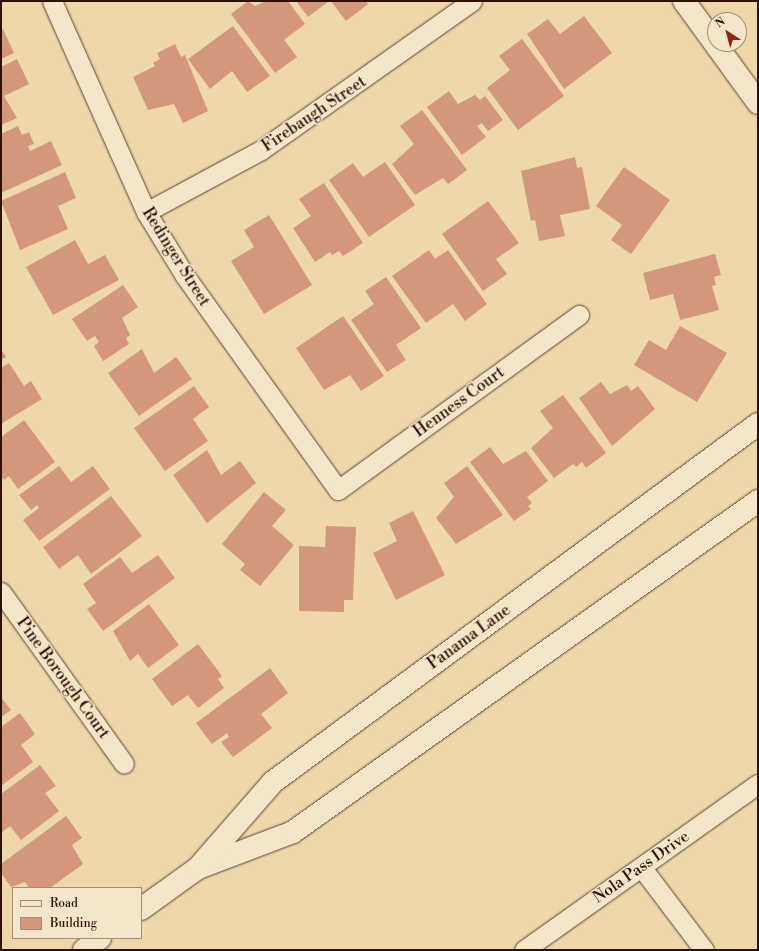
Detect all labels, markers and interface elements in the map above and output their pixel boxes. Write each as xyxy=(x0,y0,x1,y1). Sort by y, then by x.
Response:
north arrow xyxy=(707,12,747,52)
text: N xyxy=(713,15,728,31)
street label: Firebaugh Street xyxy=(258,72,370,156)
street label: Redinger Street xyxy=(138,204,214,310)
street label: Henness Court xyxy=(410,363,508,441)
street label: Panama Lane xyxy=(424,601,514,673)
street label: Pine Borough Court xyxy=(12,614,114,742)
street label: Nola Pass Drive xyxy=(589,827,693,907)
legend xyxy=(12,887,142,939)
text: Road xyxy=(50,896,78,911)
text: Building xyxy=(50,916,97,931)

